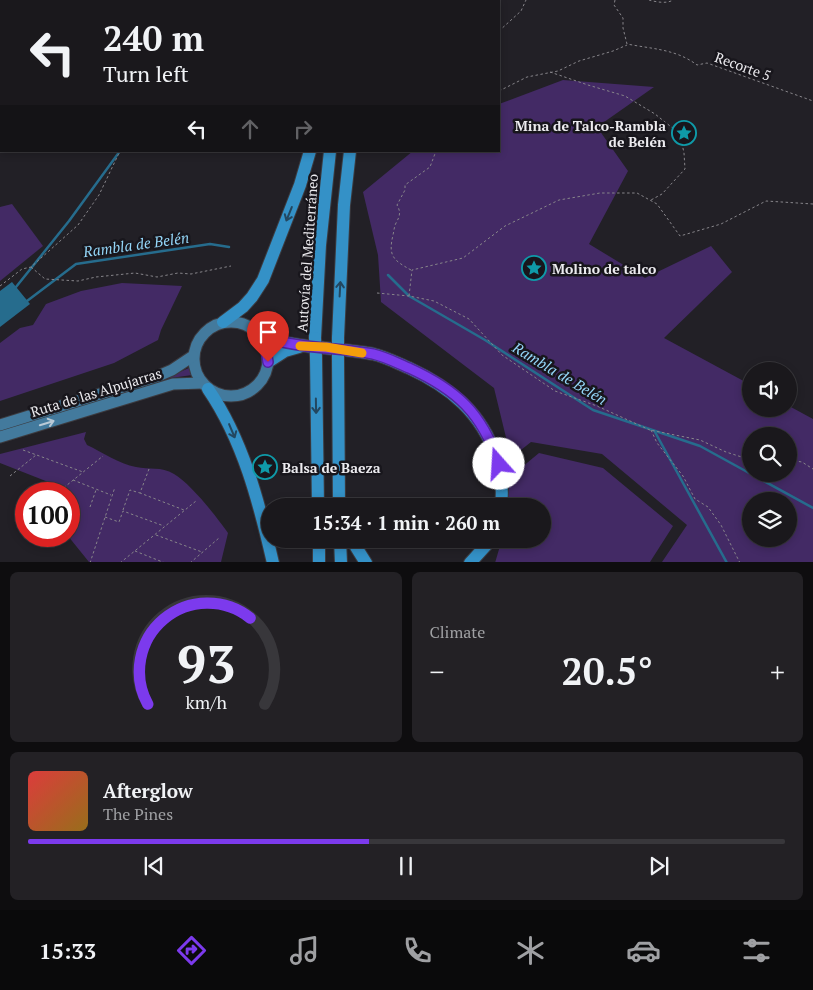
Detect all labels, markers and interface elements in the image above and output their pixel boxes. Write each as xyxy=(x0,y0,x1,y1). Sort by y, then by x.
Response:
text: 240 m xyxy=(103,15,204,61)
icon: left xyxy=(20,20,85,85)
street label: Recorte 5 xyxy=(712,47,774,85)
text: Turn left xyxy=(103,59,189,88)
icon: left xyxy=(183,115,211,143)
icon: ahead xyxy=(236,115,264,143)
icon: right xyxy=(289,115,317,143)
place label: Mina de Talco-Rambla de Belén xyxy=(515,116,666,151)
place icon: Mina de Talco-Rambla de Belén xyxy=(671,120,697,146)
street label: Autovía del Mediterráneo xyxy=(292,173,322,333)
one-way arrow xyxy=(283,206,293,221)
water label: Rambla de Belén xyxy=(81,227,190,261)
place icon: Molino de talco xyxy=(521,255,547,281)
place label: Molino de talco xyxy=(552,259,656,278)
one-way arrow xyxy=(335,281,345,298)
pin xyxy=(247,311,289,362)
icon: arrive xyxy=(254,318,282,346)
water label: Rambla de Belén xyxy=(508,336,611,409)
map controls xyxy=(742,362,797,547)
button: sound xyxy=(742,362,797,417)
street label: Ruta de las Alpujarras xyxy=(28,363,164,421)
one-way arrow xyxy=(311,398,321,414)
one-way arrow xyxy=(38,418,54,428)
one-way arrow xyxy=(228,423,238,438)
button: search xyxy=(742,427,797,482)
position arrow xyxy=(472,437,524,489)
place icon: Balsa de Baeza xyxy=(252,454,278,480)
place label: Balsa de Baeza xyxy=(282,458,381,477)
speed limit sign: 100 xyxy=(15,482,80,547)
button: layers xyxy=(742,492,797,547)
text: 15:34 · 1 min · 260 m xyxy=(312,510,500,535)
text: Climate xyxy=(430,621,485,643)
text: 93 xyxy=(176,629,235,698)
text: 20.5° xyxy=(562,646,653,696)
text: − xyxy=(430,653,444,690)
text: + xyxy=(770,653,785,690)
text: km/h xyxy=(185,690,227,714)
text: Afterglow xyxy=(103,778,193,803)
text: The Pines xyxy=(103,803,173,825)
icon: previous xyxy=(140,852,168,880)
icon: pause xyxy=(392,852,420,880)
icon: next xyxy=(645,852,673,880)
icon: directions xyxy=(174,933,209,968)
icon: music xyxy=(287,933,322,968)
icon: phone xyxy=(400,933,435,968)
icon: climate xyxy=(513,933,548,968)
icon: car xyxy=(626,933,661,968)
icon: filters xyxy=(739,933,774,968)
text: 15:33 xyxy=(39,936,96,965)

